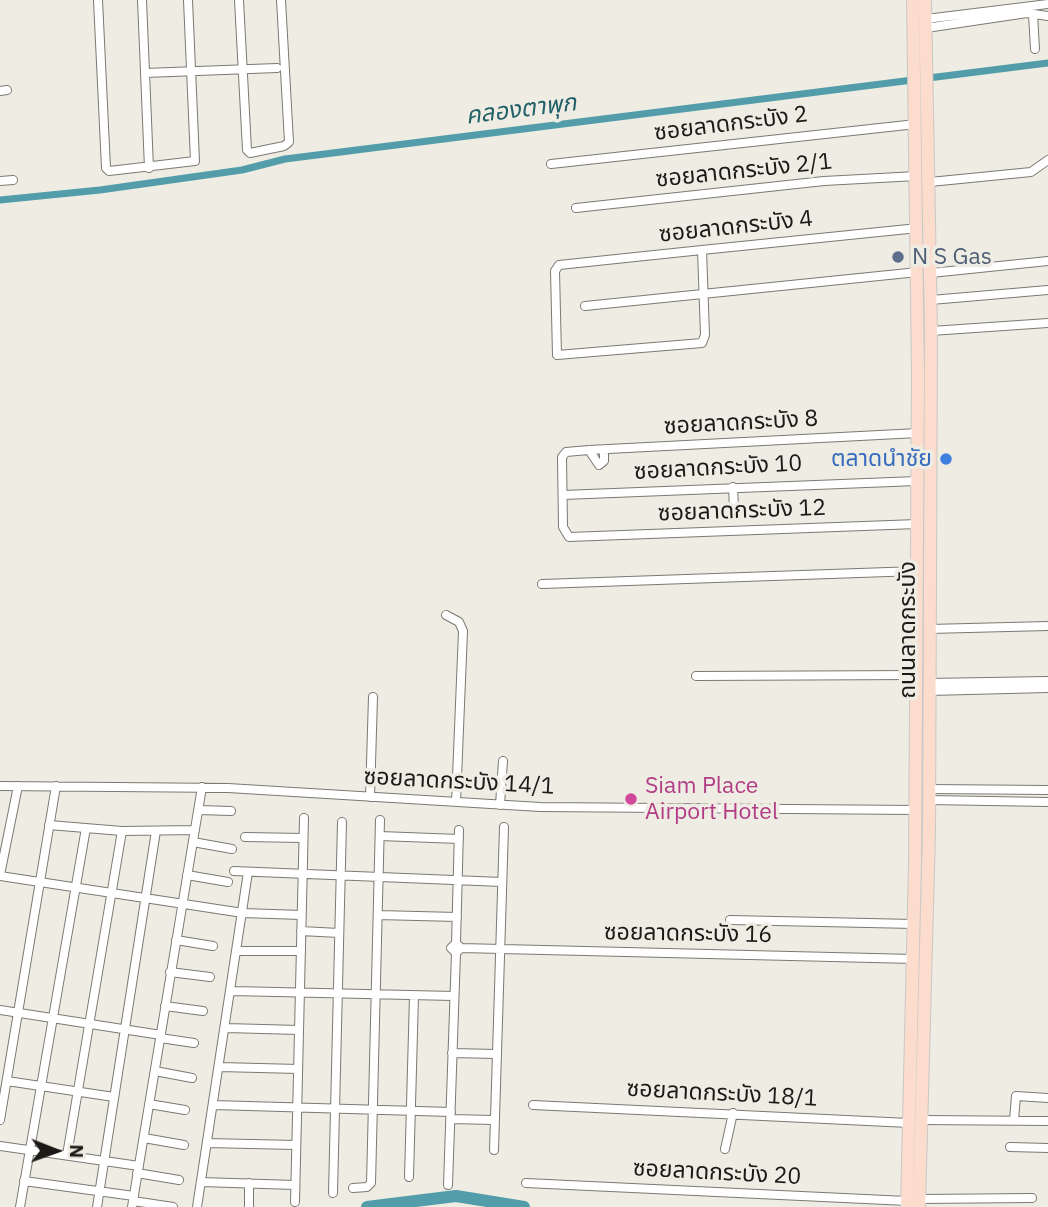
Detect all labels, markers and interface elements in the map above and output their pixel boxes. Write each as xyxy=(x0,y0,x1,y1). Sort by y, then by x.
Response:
water label: คลองตาพุก xyxy=(464,89,578,131)
street label: ซอยลาดกระบัง 2 xyxy=(653,101,809,147)
street label: ซอยลาดกระบัง 2/1 xyxy=(654,148,834,194)
street label: ซอยลาดกระบัง 4 xyxy=(658,205,814,249)
place label: N S Gas xyxy=(912,243,992,271)
marker: N S Gas xyxy=(890,249,906,265)
street label: ซอยลาดกระบัง 8 xyxy=(663,405,819,441)
place label: ตลาดนำชัย xyxy=(831,445,932,473)
street label: ซอยลาดกระบัง 10 xyxy=(633,450,803,486)
marker: ตลาดนำชัย xyxy=(938,451,954,467)
street label: ซอยลาดกระบัง 12 xyxy=(657,494,827,528)
street label: ถนนลาดกระบัง xyxy=(894,561,922,699)
street label: ซอยลาดกระบัง 14/1 xyxy=(363,763,555,801)
place label: Siam Place Airport Hotel xyxy=(645,772,778,826)
marker: Siam Place Airport Hotel xyxy=(623,791,639,807)
street label: ซอยลาดกระบัง 16 xyxy=(604,919,772,949)
street label: ซอยลาดกระบัง 18/1 xyxy=(626,1075,818,1113)
north arrow xyxy=(21,1116,91,1186)
text: N xyxy=(65,1144,89,1158)
street label: ซอยลาดกระบัง 20 xyxy=(632,1155,802,1191)

